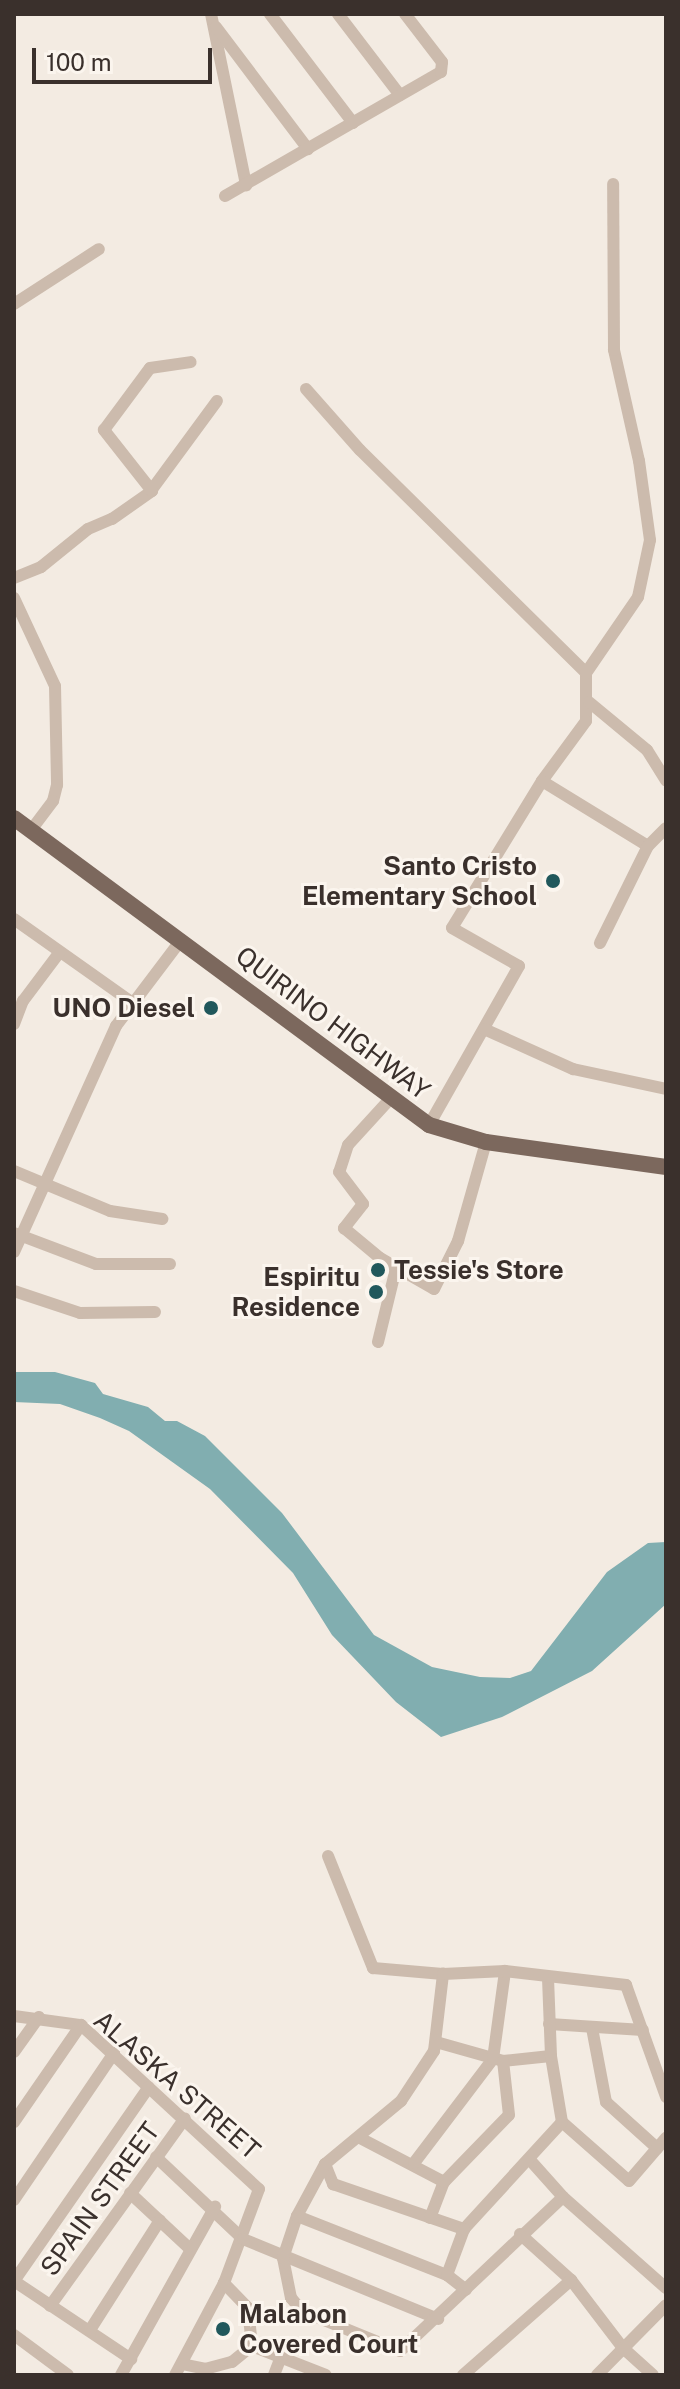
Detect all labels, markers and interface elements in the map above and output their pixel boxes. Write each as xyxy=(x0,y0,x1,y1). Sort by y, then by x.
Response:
scale bar xyxy=(36,32,216,82)
text: 100 m xyxy=(46,48,112,76)
place label: Santo Cristo Elementary School xyxy=(302,850,537,912)
marker: Santo Cristo Elementary School xyxy=(544,872,562,890)
street label: QUIRINO HIGHWAY xyxy=(230,940,436,1106)
place label: UNO Diesel xyxy=(52,992,195,1024)
marker: UNO Diesel xyxy=(202,999,220,1017)
place label: Tessie's Store xyxy=(394,1254,564,1286)
place label: Espiritu Residence xyxy=(231,1261,360,1322)
marker: Tessie's Store xyxy=(369,1261,387,1279)
marker: Espiritu Residence xyxy=(367,1283,385,1301)
street label: ALASKA STREET xyxy=(87,2004,267,2166)
street label: SPAIN STREET xyxy=(34,2116,166,2282)
place label: Malabon Covered Court xyxy=(239,2298,418,2360)
marker: Malabon Covered Court xyxy=(214,2320,232,2338)

